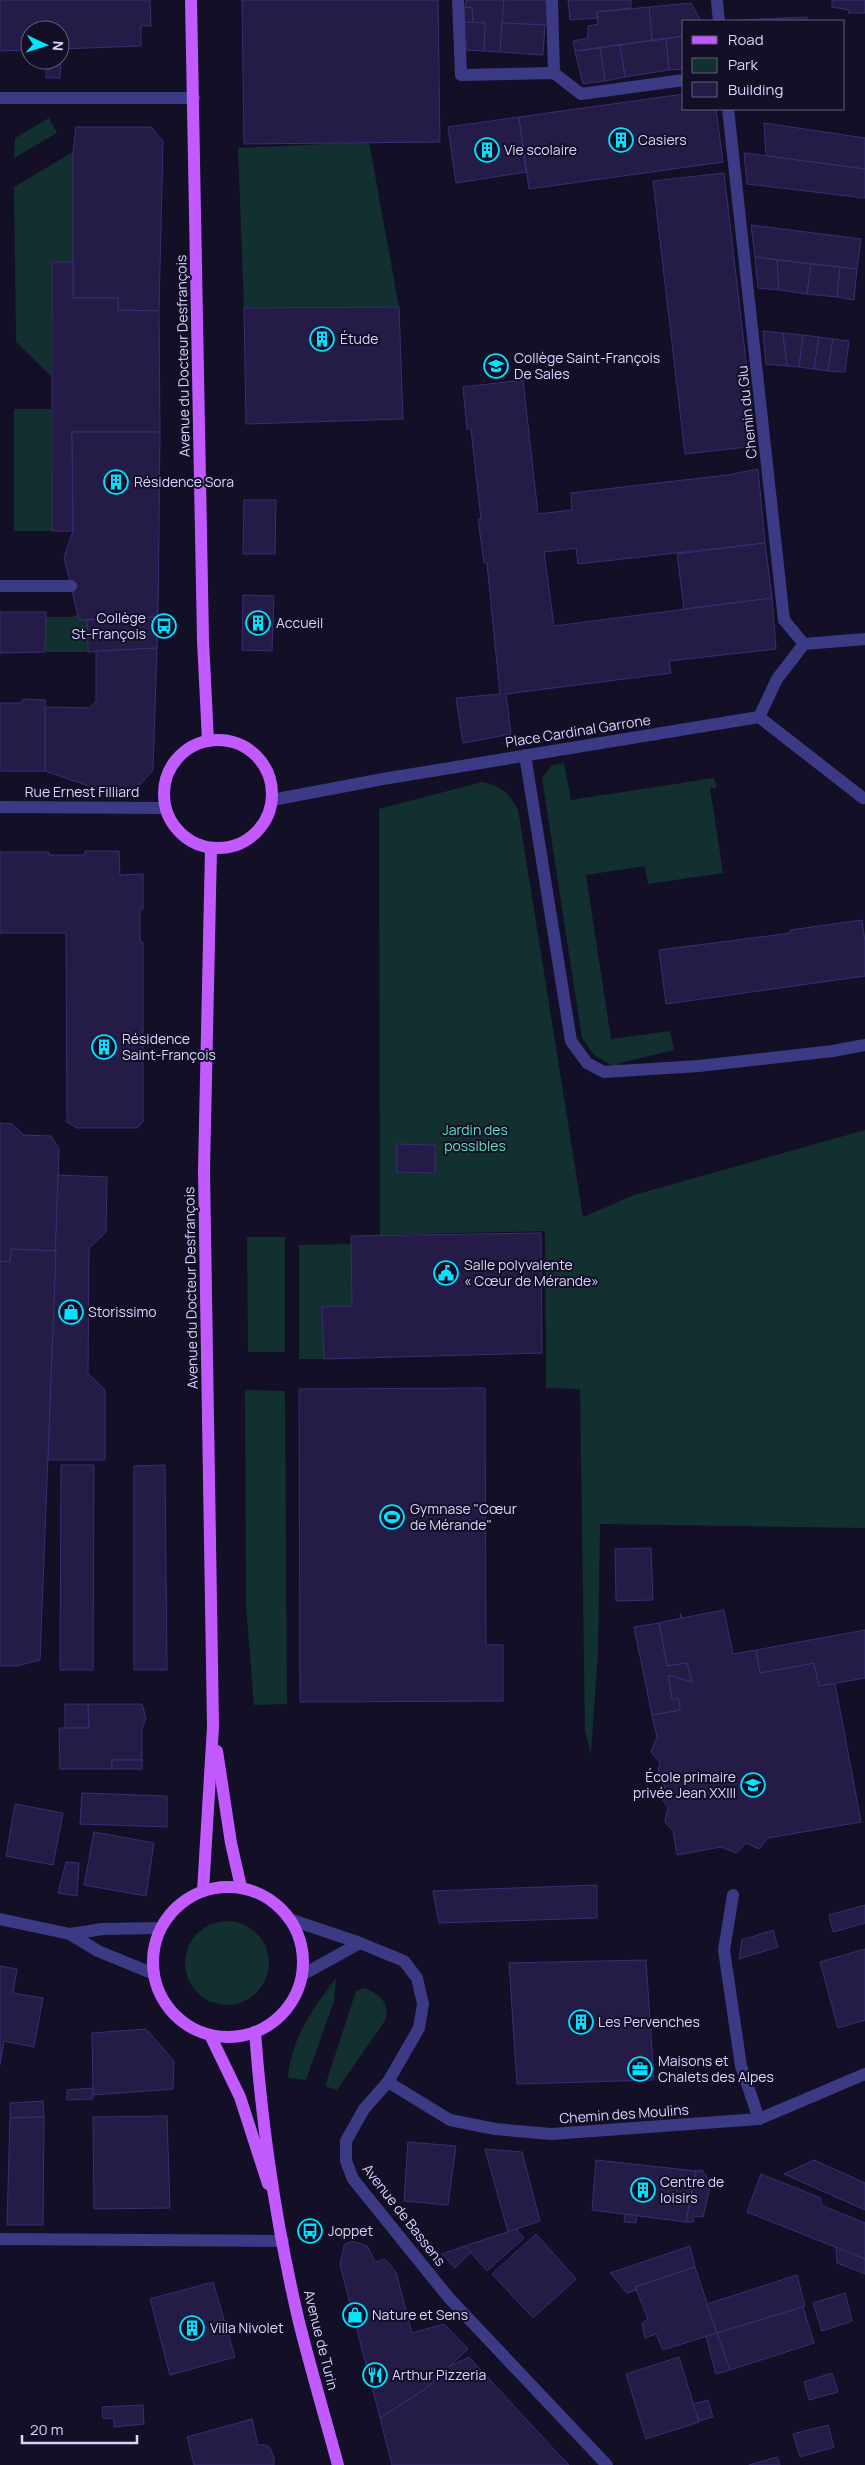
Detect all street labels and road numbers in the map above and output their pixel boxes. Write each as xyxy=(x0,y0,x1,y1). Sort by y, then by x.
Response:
street label: Avenue du Docteur Desfrançois xyxy=(171,255,194,457)
street label: Chemin du Glu xyxy=(732,365,761,460)
street label: Place Cardinal Garrone xyxy=(504,710,652,751)
street label: Rue Ernest Filliard xyxy=(25,782,139,801)
street label: Avenue du Docteur Desfrançois xyxy=(179,1187,202,1389)
street label: Chemin des Moulins xyxy=(559,2099,689,2128)
street label: Avenue de Bassens xyxy=(359,2160,450,2270)
street label: Avenue de Turin xyxy=(300,2288,343,2392)

